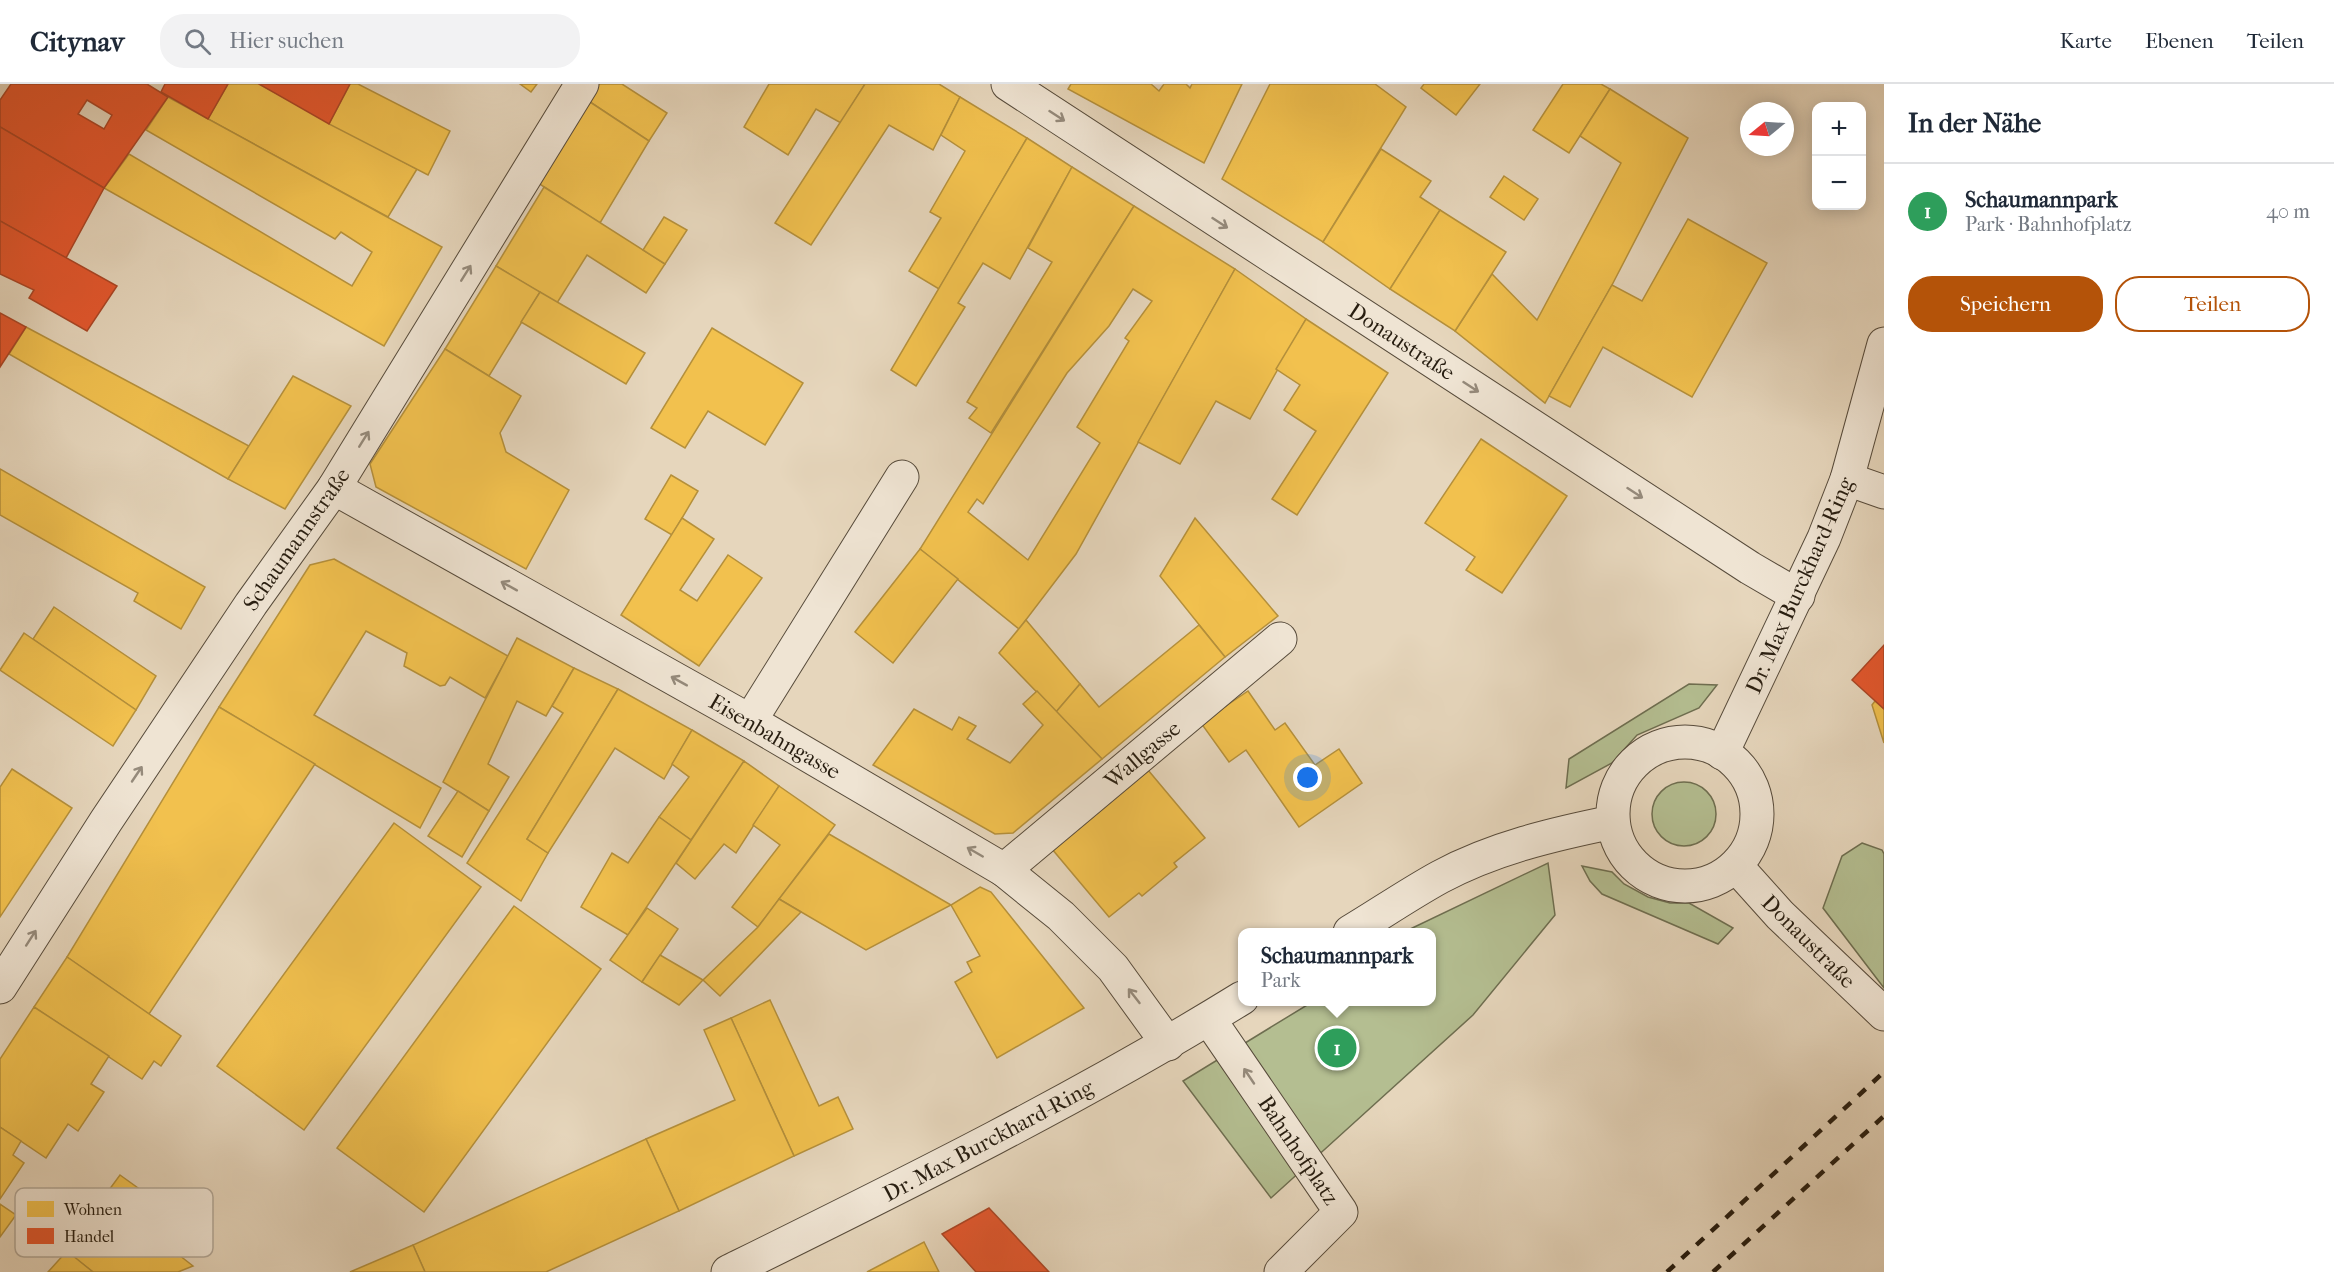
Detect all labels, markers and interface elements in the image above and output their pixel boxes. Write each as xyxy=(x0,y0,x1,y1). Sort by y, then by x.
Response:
search box xyxy=(160,14,580,68)
text: Citynav xyxy=(30,25,124,58)
icon: search xyxy=(181,25,214,58)
text: Hier suchen xyxy=(229,28,344,54)
text: Karte xyxy=(2060,29,2112,53)
text: Ebenen xyxy=(2145,29,2214,53)
text: Teilen xyxy=(2247,29,2304,53)
north arrow xyxy=(1740,102,1794,156)
map controls xyxy=(1812,102,1866,210)
button: + xyxy=(1812,102,1866,156)
text: In der Nähe xyxy=(1908,108,2041,139)
one-way arrow xyxy=(1048,110,1065,122)
button: − xyxy=(1812,156,1866,210)
text: Schaumannpark xyxy=(1965,187,2118,213)
text: 1 xyxy=(1924,200,1931,223)
text: 40 m xyxy=(2266,200,2310,223)
text: Park · Bahnhofplatz xyxy=(1965,213,2132,236)
one-way arrow xyxy=(1211,217,1228,229)
one-way arrow xyxy=(461,265,473,282)
button: Speichern xyxy=(1908,276,2103,332)
button: Teilen xyxy=(2115,276,2310,332)
street label: Donaustraße xyxy=(1343,298,1460,386)
one-way arrow xyxy=(1463,380,1480,393)
one-way arrow xyxy=(358,431,370,448)
street label: Schaumannstraße xyxy=(238,463,356,616)
street label: Dr. Max Burckhard-Ring xyxy=(1740,473,1860,698)
one-way arrow xyxy=(1626,487,1643,500)
one-way arrow xyxy=(501,580,518,592)
one-way arrow xyxy=(671,675,688,687)
street label: Eisenbahngasse xyxy=(704,689,845,785)
street label: Wallgasse xyxy=(1099,715,1186,795)
your location xyxy=(1293,763,1322,792)
one-way arrow xyxy=(131,766,144,783)
one-way arrow xyxy=(967,846,984,858)
street label: Donaustraße xyxy=(1756,890,1861,994)
popup xyxy=(1238,928,1436,1006)
one-way arrow xyxy=(26,930,38,947)
text: Schaumannpark xyxy=(1261,943,1413,969)
text: Park xyxy=(1261,969,1301,992)
one-way arrow xyxy=(1128,988,1141,1004)
pin: 1 xyxy=(1318,1026,1356,1070)
one-way arrow xyxy=(1243,1069,1255,1085)
street label: Dr. Max Burckhard-Ring xyxy=(879,1074,1098,1207)
street label: Bahnhofplatz xyxy=(1252,1091,1344,1210)
legend xyxy=(15,1188,213,1257)
text: Wohnen xyxy=(63,1200,123,1219)
text: Handel xyxy=(64,1227,115,1246)

